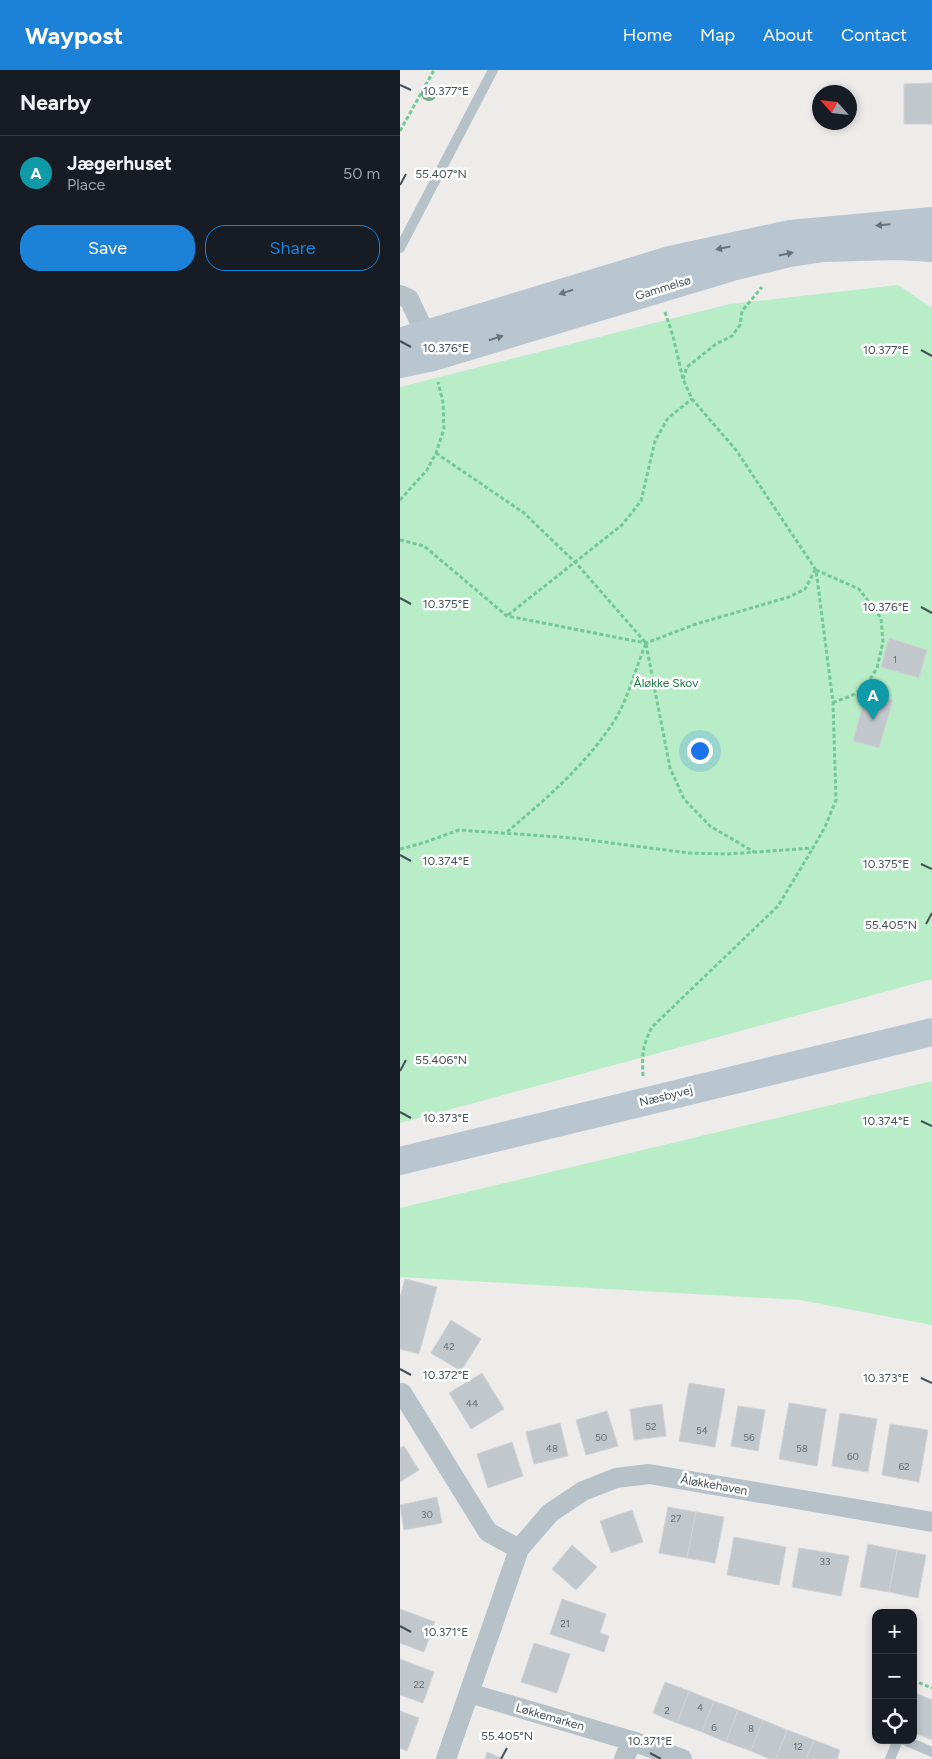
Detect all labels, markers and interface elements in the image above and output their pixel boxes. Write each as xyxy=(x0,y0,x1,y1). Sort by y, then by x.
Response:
text: Waypost xyxy=(25,21,123,50)
text: Home xyxy=(623,24,672,46)
text: Map xyxy=(700,24,735,46)
text: About xyxy=(763,24,813,46)
text: Contact xyxy=(841,24,907,46)
text: 10.377°E xyxy=(423,84,469,98)
north arrow xyxy=(812,85,857,130)
text: Nearby xyxy=(20,90,91,115)
text: Jægerhuset xyxy=(67,152,172,175)
text: A xyxy=(30,164,42,183)
text: 50 m xyxy=(343,164,380,183)
text: 55.407°N xyxy=(415,167,467,181)
text: Place xyxy=(67,175,105,194)
one-way arrow xyxy=(875,221,891,229)
button: Save xyxy=(20,225,195,271)
button: Share xyxy=(205,225,380,271)
one-way arrow xyxy=(715,244,730,252)
one-way arrow xyxy=(779,250,794,258)
street label: Gammelsø xyxy=(634,273,693,303)
one-way arrow xyxy=(559,288,574,296)
one-way arrow xyxy=(489,334,504,342)
text: 10.376°E xyxy=(423,341,469,355)
text: 10.377°E xyxy=(863,343,909,357)
text: 10.375°E xyxy=(423,597,469,611)
text: 10.376°E xyxy=(863,600,909,614)
house number: 1 xyxy=(893,653,897,666)
park label: Åløkke Skov xyxy=(634,676,699,690)
pin: A xyxy=(857,679,889,720)
your location xyxy=(687,738,713,764)
text: 10.374°E xyxy=(422,854,470,868)
text: 10.375°E xyxy=(863,857,909,871)
text: 55.405°N xyxy=(865,918,917,932)
text: 55.406°N xyxy=(415,1053,467,1067)
street label: Næsbyvej xyxy=(638,1083,694,1109)
text: 10.373°E xyxy=(423,1111,469,1125)
text: 10.374°E xyxy=(862,1114,910,1128)
house number: 42 xyxy=(443,1340,455,1353)
text: 10.372°E xyxy=(423,1368,469,1382)
text: 10.373°E xyxy=(863,1371,909,1385)
house number: 44 xyxy=(466,1397,478,1410)
house number: 52 xyxy=(645,1420,657,1433)
house number: 54 xyxy=(696,1424,708,1437)
house number: 50 xyxy=(595,1431,607,1444)
house number: 56 xyxy=(743,1431,755,1444)
house number: 48 xyxy=(546,1442,558,1455)
house number: 58 xyxy=(796,1442,808,1455)
house number: 60 xyxy=(847,1450,859,1463)
house number: 62 xyxy=(898,1460,910,1473)
street label: Åløkkehaven xyxy=(679,1472,749,1498)
house number: 30 xyxy=(421,1508,433,1521)
house number: 27 xyxy=(671,1512,682,1525)
house number: 33 xyxy=(820,1555,830,1568)
map controls xyxy=(872,1609,917,1744)
button: + xyxy=(872,1609,917,1654)
house number: 21 xyxy=(560,1617,570,1630)
text: 10.371°E xyxy=(424,1625,468,1639)
button: − xyxy=(872,1654,917,1699)
house number: 22 xyxy=(413,1678,425,1691)
button: locate xyxy=(872,1699,917,1744)
street label: Løkkemarken xyxy=(514,1701,586,1734)
house number: 4 xyxy=(697,1701,703,1714)
house number: 2 xyxy=(664,1704,670,1717)
house number: 6 xyxy=(711,1721,717,1734)
house number: 8 xyxy=(748,1722,754,1735)
text: 55.405°N xyxy=(481,1729,533,1743)
text: 10.371°E xyxy=(628,1734,672,1748)
house number: 12 xyxy=(793,1740,803,1753)

